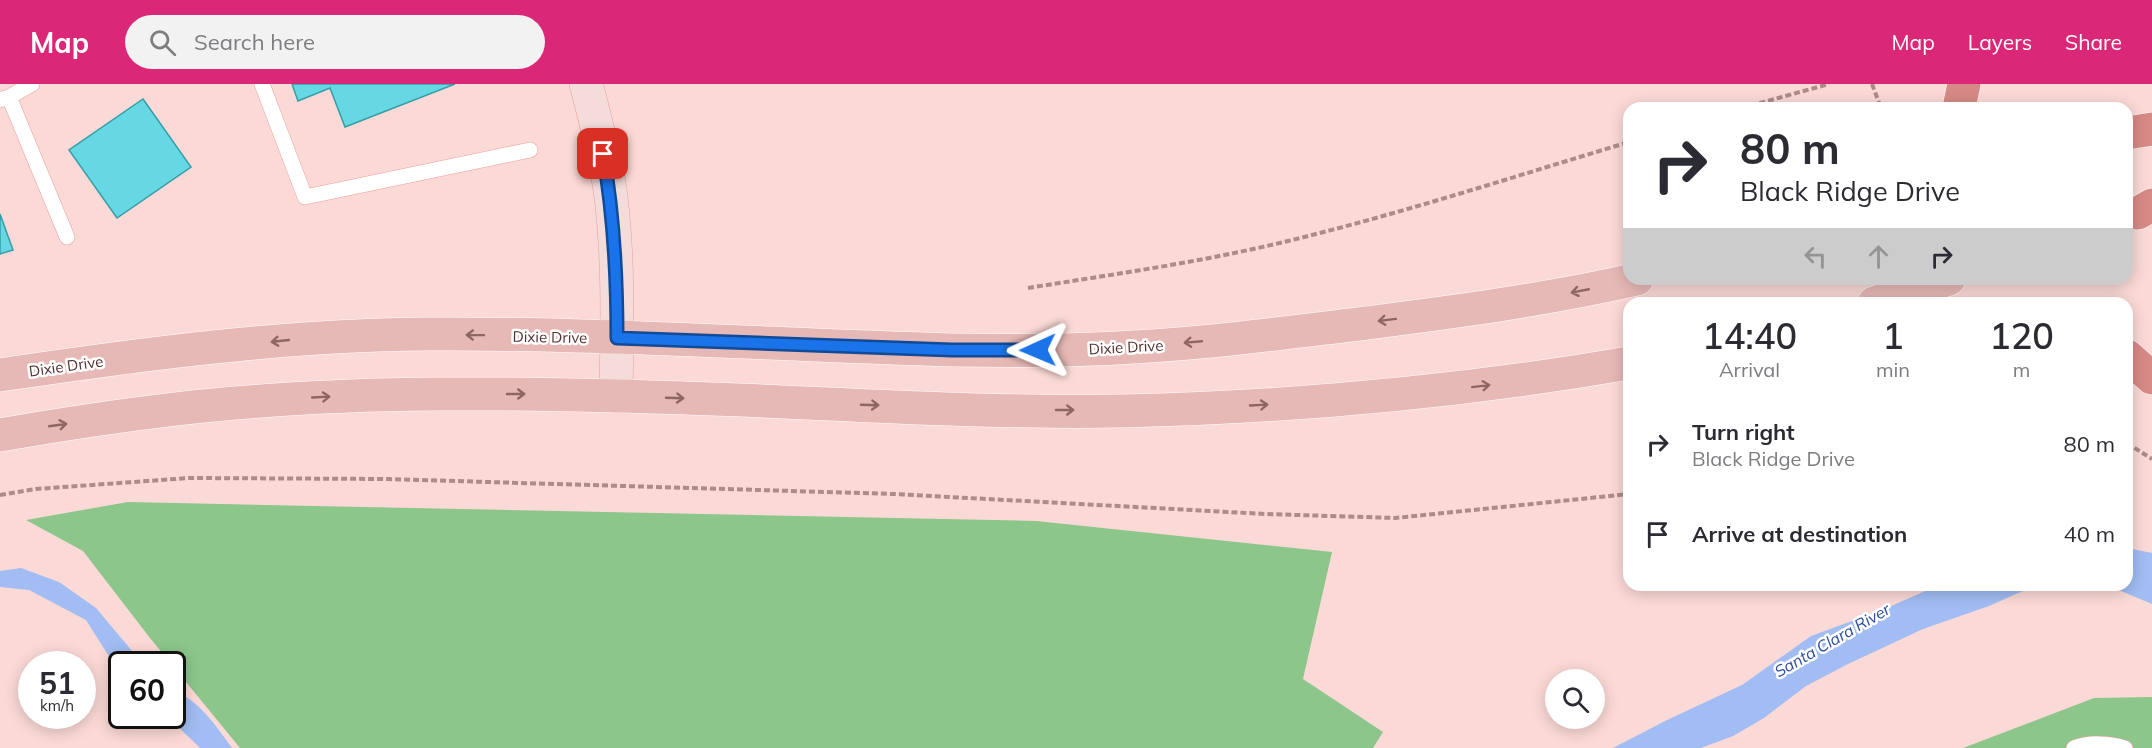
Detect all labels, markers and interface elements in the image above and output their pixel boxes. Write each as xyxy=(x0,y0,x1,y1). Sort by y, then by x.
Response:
search box xyxy=(125,15,545,69)
text: Map xyxy=(30,25,89,60)
icon: search xyxy=(146,26,179,59)
text: Search here xyxy=(194,28,315,56)
text: Map xyxy=(1892,29,1935,55)
text: Layers xyxy=(1968,29,2032,55)
text: Share xyxy=(2065,29,2122,55)
text: 80 m xyxy=(1740,122,1840,175)
icon: right xyxy=(1641,126,1719,204)
pin xyxy=(577,128,628,179)
icon: arrive xyxy=(586,137,619,170)
text: Black Ridge Drive xyxy=(1740,174,1960,208)
icon: left xyxy=(1799,240,1832,273)
icon: ahead xyxy=(1862,240,1895,273)
icon: right xyxy=(1925,240,1958,273)
one-way arrow xyxy=(1570,286,1590,297)
text: 14:40 xyxy=(1702,313,1797,358)
text: 1 xyxy=(1882,313,1904,358)
text: 120 xyxy=(1989,313,2054,358)
one-way arrow xyxy=(1378,315,1397,326)
position arrow xyxy=(1006,318,1070,382)
street label: Dixie Drive xyxy=(512,327,588,347)
one-way arrow xyxy=(465,329,485,341)
one-way arrow xyxy=(270,336,290,347)
street label: Dixie Drive xyxy=(1088,336,1164,358)
one-way arrow xyxy=(1184,337,1204,348)
street label: Dixie Drive xyxy=(28,351,104,381)
text: Arrival xyxy=(1719,357,1780,382)
text: min xyxy=(1876,357,1910,382)
text: m xyxy=(2013,357,2030,382)
one-way arrow xyxy=(1470,381,1490,392)
one-way arrow xyxy=(505,388,525,400)
one-way arrow xyxy=(310,391,330,403)
one-way arrow xyxy=(664,392,684,403)
one-way arrow xyxy=(859,400,879,411)
one-way arrow xyxy=(1249,400,1269,411)
one-way arrow xyxy=(1054,405,1074,416)
text: Turn right xyxy=(1692,418,1795,446)
one-way arrow xyxy=(47,420,67,431)
icon: right xyxy=(1641,428,1674,461)
text: 80 m xyxy=(2064,430,2115,458)
text: Black Ridge Drive xyxy=(1692,446,1855,471)
icon: arrive xyxy=(1641,518,1674,551)
text: Arrive at destination xyxy=(1692,520,1907,548)
text: 40 m xyxy=(2064,520,2115,548)
water label: Santa Clara River xyxy=(1771,598,1894,681)
speed limit sign: 60 xyxy=(108,651,186,729)
text: 51 xyxy=(39,664,75,702)
map controls xyxy=(1545,669,1605,729)
button: search xyxy=(1545,669,1605,729)
text: km/h xyxy=(40,696,74,715)

